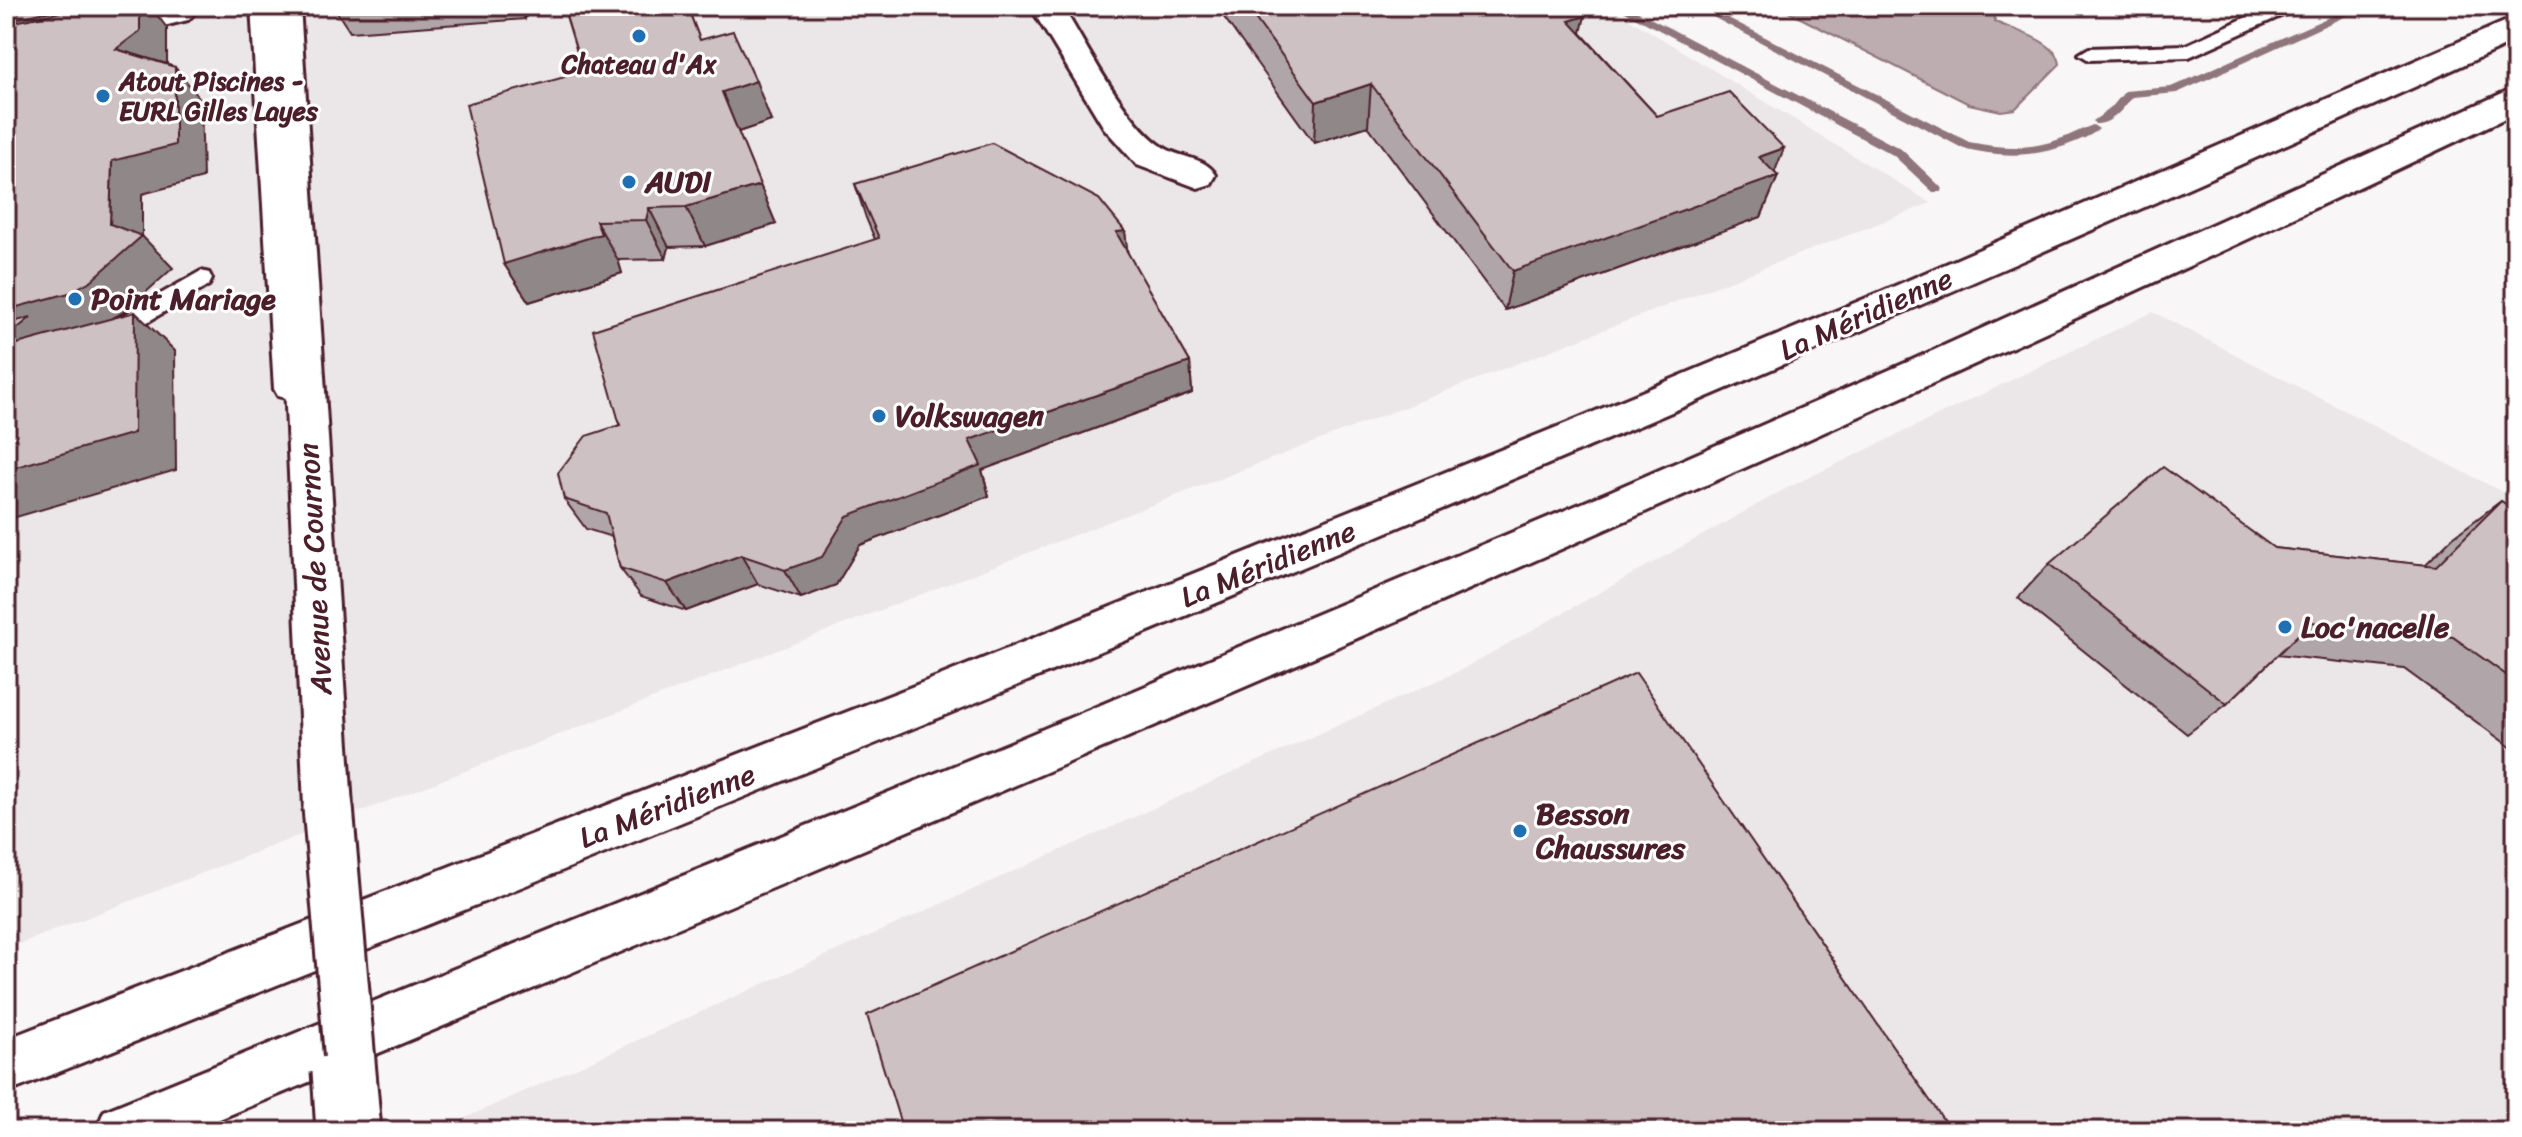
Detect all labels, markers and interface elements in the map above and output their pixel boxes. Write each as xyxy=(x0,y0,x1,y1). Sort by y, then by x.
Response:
marker: Chateau d'Ax xyxy=(630,27,648,45)
place label: Chateau d'Ax xyxy=(560,41,717,87)
place label: Atout Piscines - EURL Gilles Layes xyxy=(118,58,319,134)
marker: Atout Piscines - EURL Gilles Layes xyxy=(94,87,112,105)
place label: AUDI xyxy=(643,155,712,209)
marker: AUDI xyxy=(620,173,638,191)
street label: La Méridienne xyxy=(1770,252,1962,376)
place label: Point Mariage xyxy=(91,272,276,326)
marker: Point Mariage xyxy=(66,290,84,308)
place label: Volkswagen xyxy=(895,389,1045,443)
marker: Volkswagen xyxy=(870,407,888,425)
street label: Avenue de Cournon xyxy=(281,441,349,698)
street label: La Méridienne xyxy=(1172,504,1364,624)
place label: Loc'nacelle xyxy=(2301,600,2450,654)
marker: Loc'nacelle xyxy=(2276,618,2294,636)
street label: La Méridienne xyxy=(571,748,763,864)
place label: Besson Chaussures xyxy=(1535,787,1686,875)
marker: Besson Chaussures xyxy=(1511,822,1529,840)

